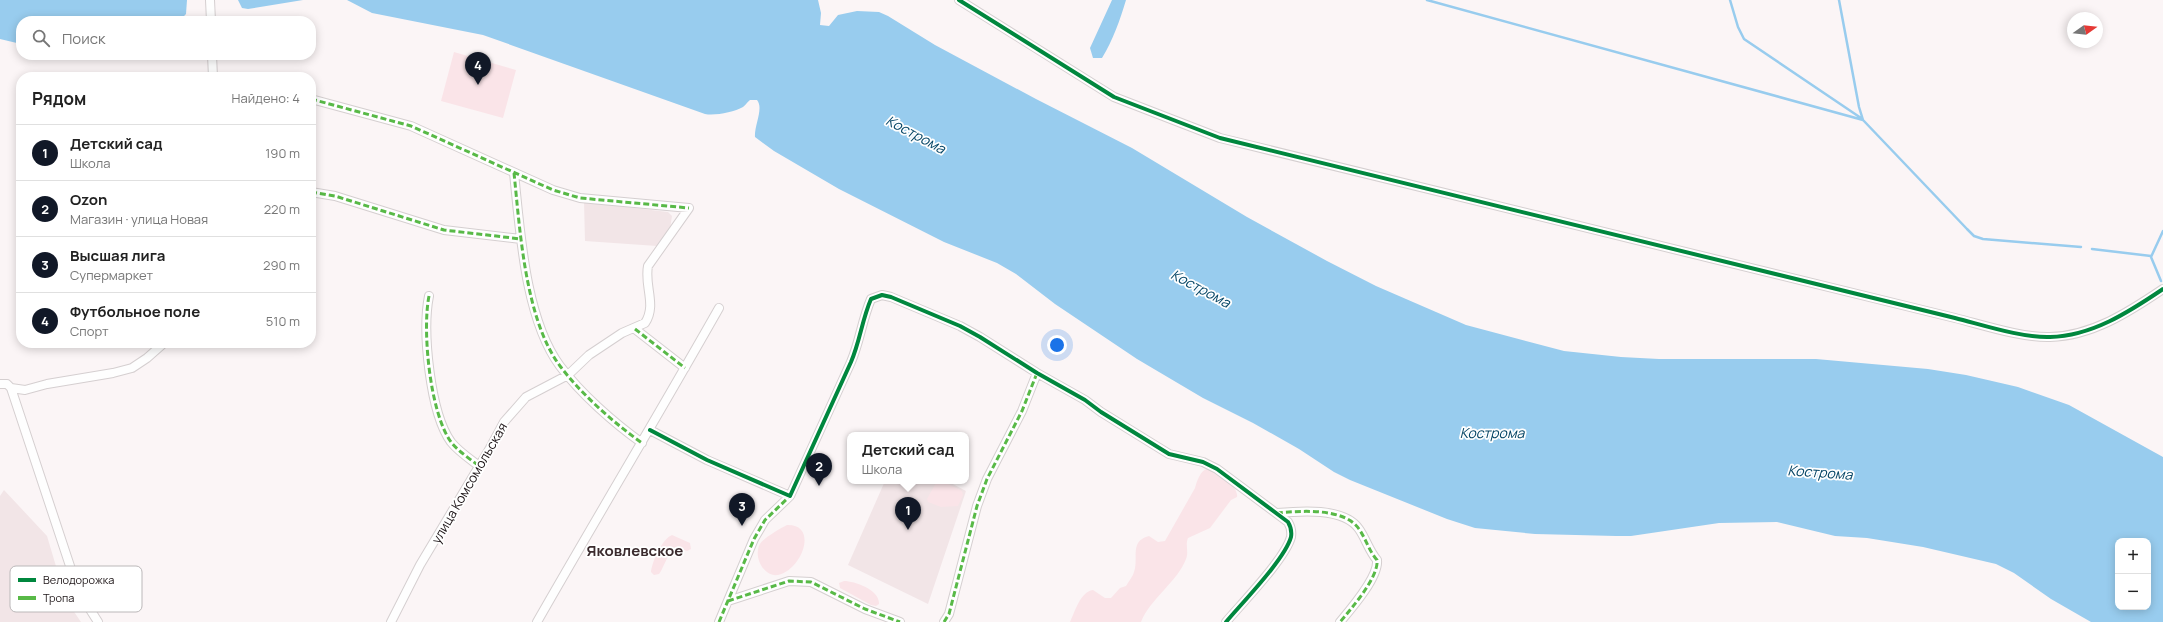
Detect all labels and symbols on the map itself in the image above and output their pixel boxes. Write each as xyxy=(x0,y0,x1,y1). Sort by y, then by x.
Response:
north arrow xyxy=(2067,12,2103,48)
pin: 4 xyxy=(465,52,491,85)
water label: Кострома xyxy=(883,110,950,158)
water label: Кострома xyxy=(1168,264,1235,312)
your location xyxy=(1047,335,1067,355)
street label: улица Комсомольская xyxy=(427,419,511,547)
water label: Кострома xyxy=(1460,423,1526,442)
pin: 2 xyxy=(806,453,832,486)
water label: Кострома xyxy=(1787,460,1854,484)
pin: 3 xyxy=(729,493,755,526)
pin: 1 xyxy=(895,497,921,530)
district label: Яковлевское xyxy=(587,540,683,561)
legend xyxy=(10,566,142,612)
text: Велодорожка xyxy=(43,572,114,587)
text: Тропа xyxy=(43,590,74,605)

